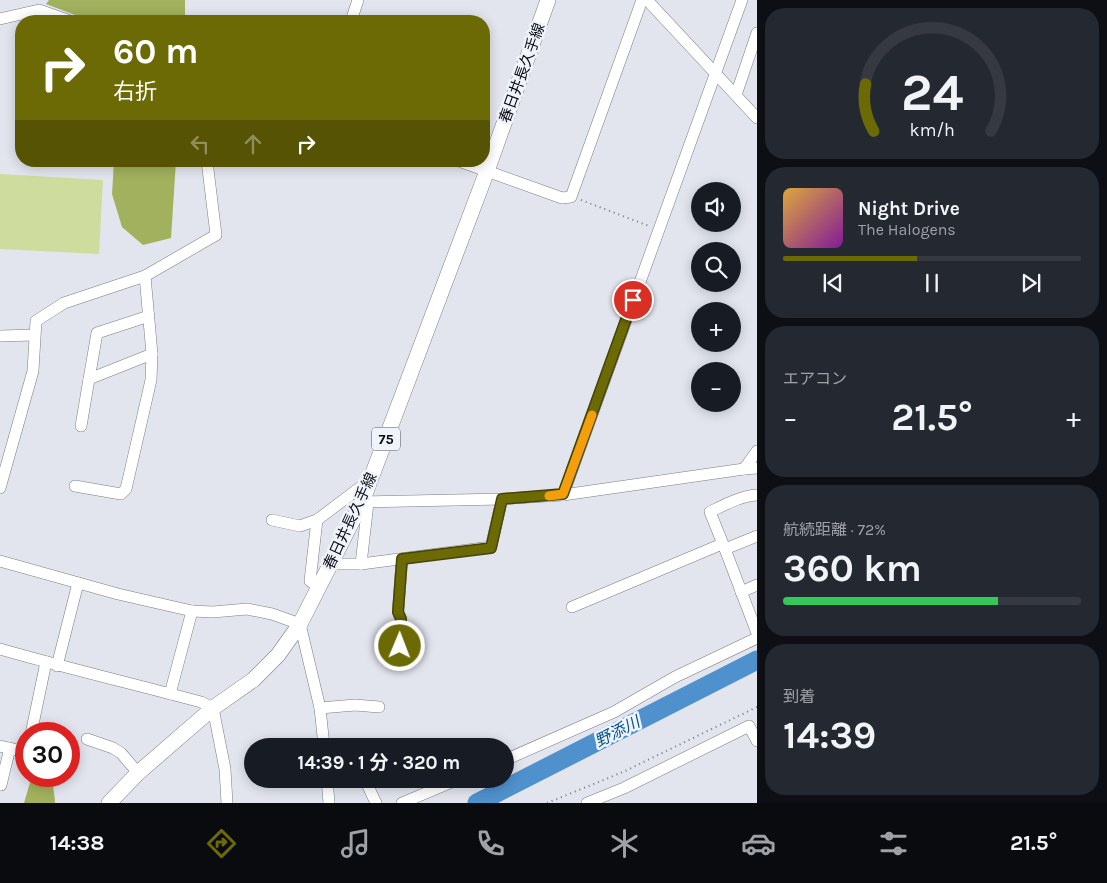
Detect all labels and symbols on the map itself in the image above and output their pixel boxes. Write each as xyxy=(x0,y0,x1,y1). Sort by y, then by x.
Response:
street label: 春日井長久手線 xyxy=(496,21,548,125)
pin xyxy=(612,279,654,321)
road number: 75 xyxy=(372,428,400,450)
street label: 春日井長久手線 xyxy=(320,470,380,572)
position arrow xyxy=(373,619,425,671)
water label: 野添川 xyxy=(592,711,645,751)
speed limit sign: 30 xyxy=(15,722,80,787)

